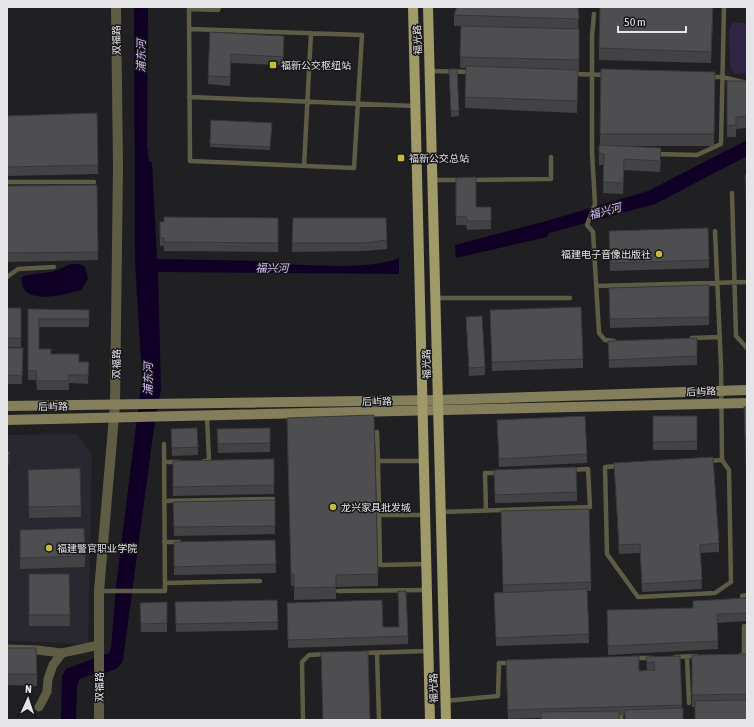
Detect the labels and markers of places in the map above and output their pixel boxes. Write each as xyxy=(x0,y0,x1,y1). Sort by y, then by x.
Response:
marker: 福新公交枢纽站 xyxy=(268,60,278,70)
place label: 福新公交枢纽站 xyxy=(281,60,351,71)
marker: 福新公交总站 xyxy=(396,153,406,163)
place label: 福新公交总站 xyxy=(409,153,469,164)
place label: 福建电子音像出版社 xyxy=(561,249,651,260)
marker: 福建电子音像出版社 xyxy=(654,249,664,259)
marker: 龙兴家具批发城 xyxy=(328,502,338,512)
place label: 龙兴家具批发城 xyxy=(341,502,411,513)
marker: 福建警官职业学院 xyxy=(44,543,54,553)
place label: 福建警官职业学院 xyxy=(57,543,137,554)

